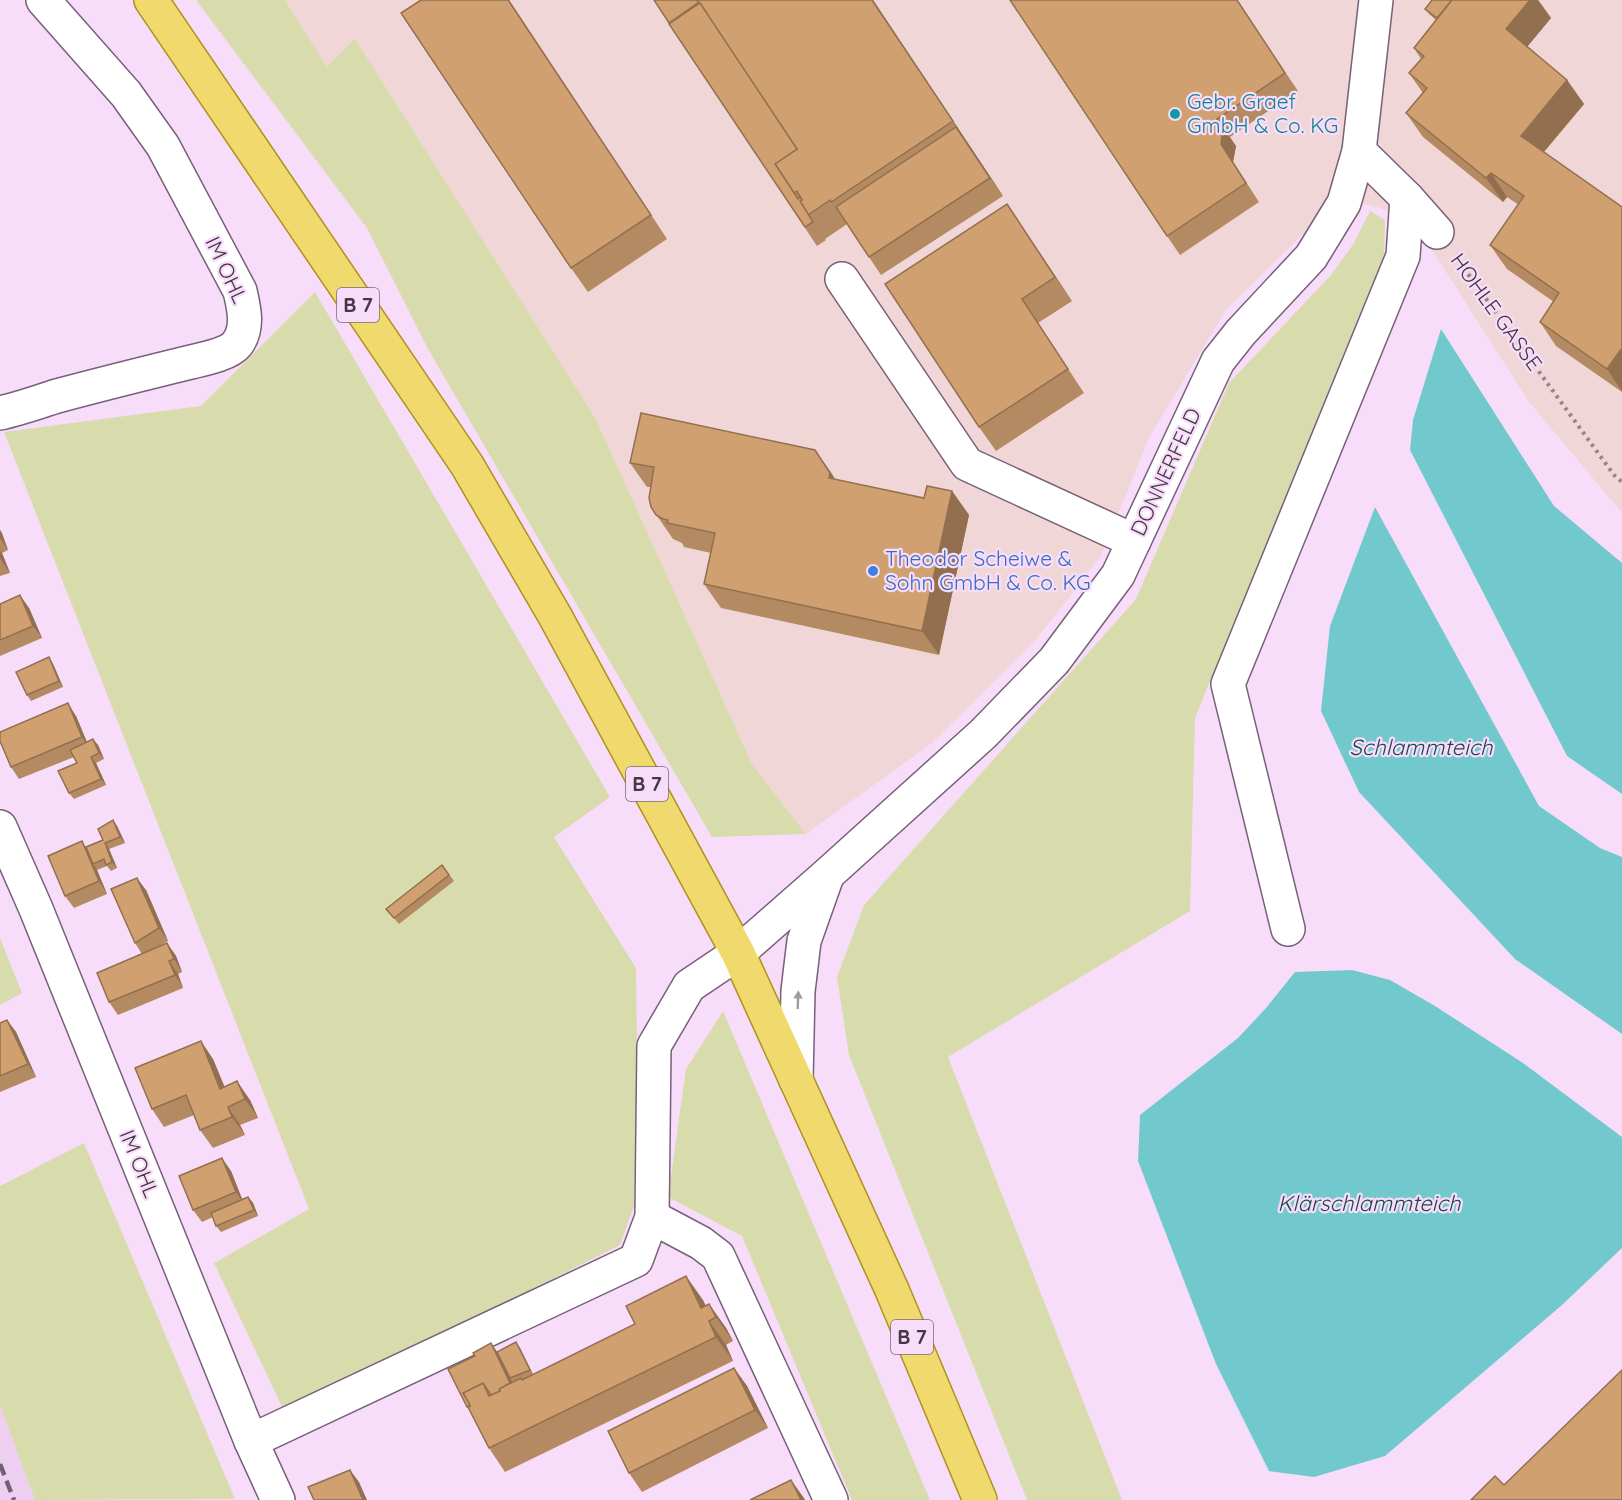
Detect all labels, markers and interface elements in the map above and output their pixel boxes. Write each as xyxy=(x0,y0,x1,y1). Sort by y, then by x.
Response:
place label: Gebr. Graef GmbH & Co. KG xyxy=(1187,88,1338,138)
marker: Gebr. Graef GmbH & Co. KG xyxy=(1168,107,1182,121)
street label: IM OHL xyxy=(200,232,254,307)
street label: HOHLE GASSE xyxy=(1445,248,1548,375)
road number: B 7 xyxy=(337,288,379,322)
street label: DONNERFELD xyxy=(1124,404,1206,540)
place label: Theodor Scheiwe & Sohn GmbH & Co. KG xyxy=(885,545,1091,595)
marker: Theodor Scheiwe & Sohn GmbH & Co. KG xyxy=(866,564,880,578)
water label: Schlammteich xyxy=(1349,733,1493,761)
road number: B 7 xyxy=(626,767,668,801)
one-way arrow xyxy=(793,991,802,1010)
street label: IM OHL xyxy=(115,1126,165,1201)
water label: Klärschlammteich xyxy=(1278,1189,1461,1217)
road number: B 7 xyxy=(891,1320,933,1354)

